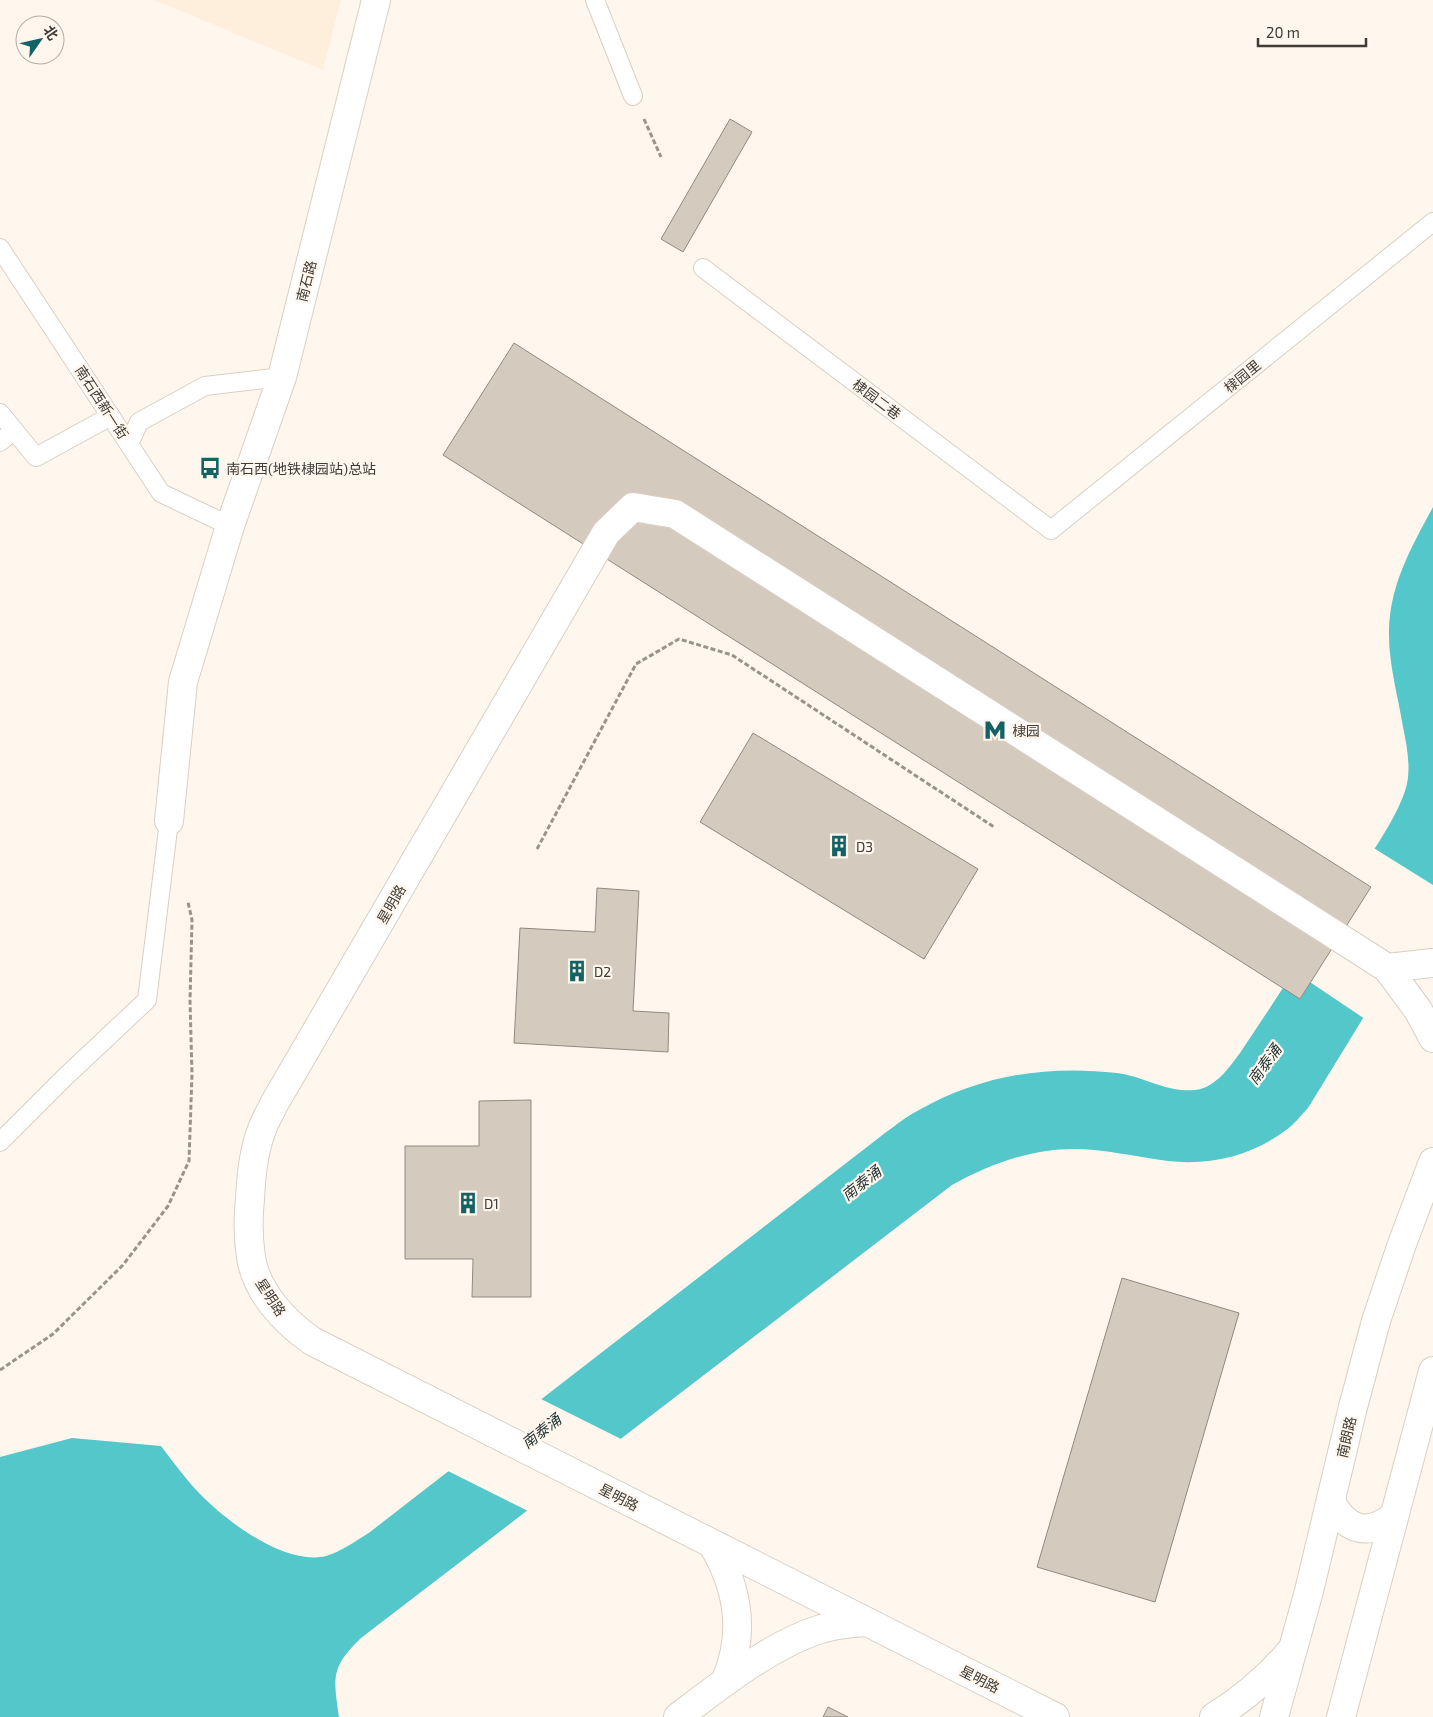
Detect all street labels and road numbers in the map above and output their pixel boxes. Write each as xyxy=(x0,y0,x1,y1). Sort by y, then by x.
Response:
street label: 南石路 xyxy=(293,259,319,303)
street label: 棣园里 xyxy=(1220,356,1264,396)
street label: 南石西新一街 xyxy=(72,362,132,442)
street label: 棣园二巷 xyxy=(850,375,904,423)
street label: 星明路 xyxy=(373,882,409,926)
street label: 星明路 xyxy=(252,1275,290,1319)
street label: 南朗路 xyxy=(1333,1415,1359,1459)
street label: 星明路 xyxy=(596,1480,642,1514)
street label: 星明路 xyxy=(957,1662,1003,1696)

